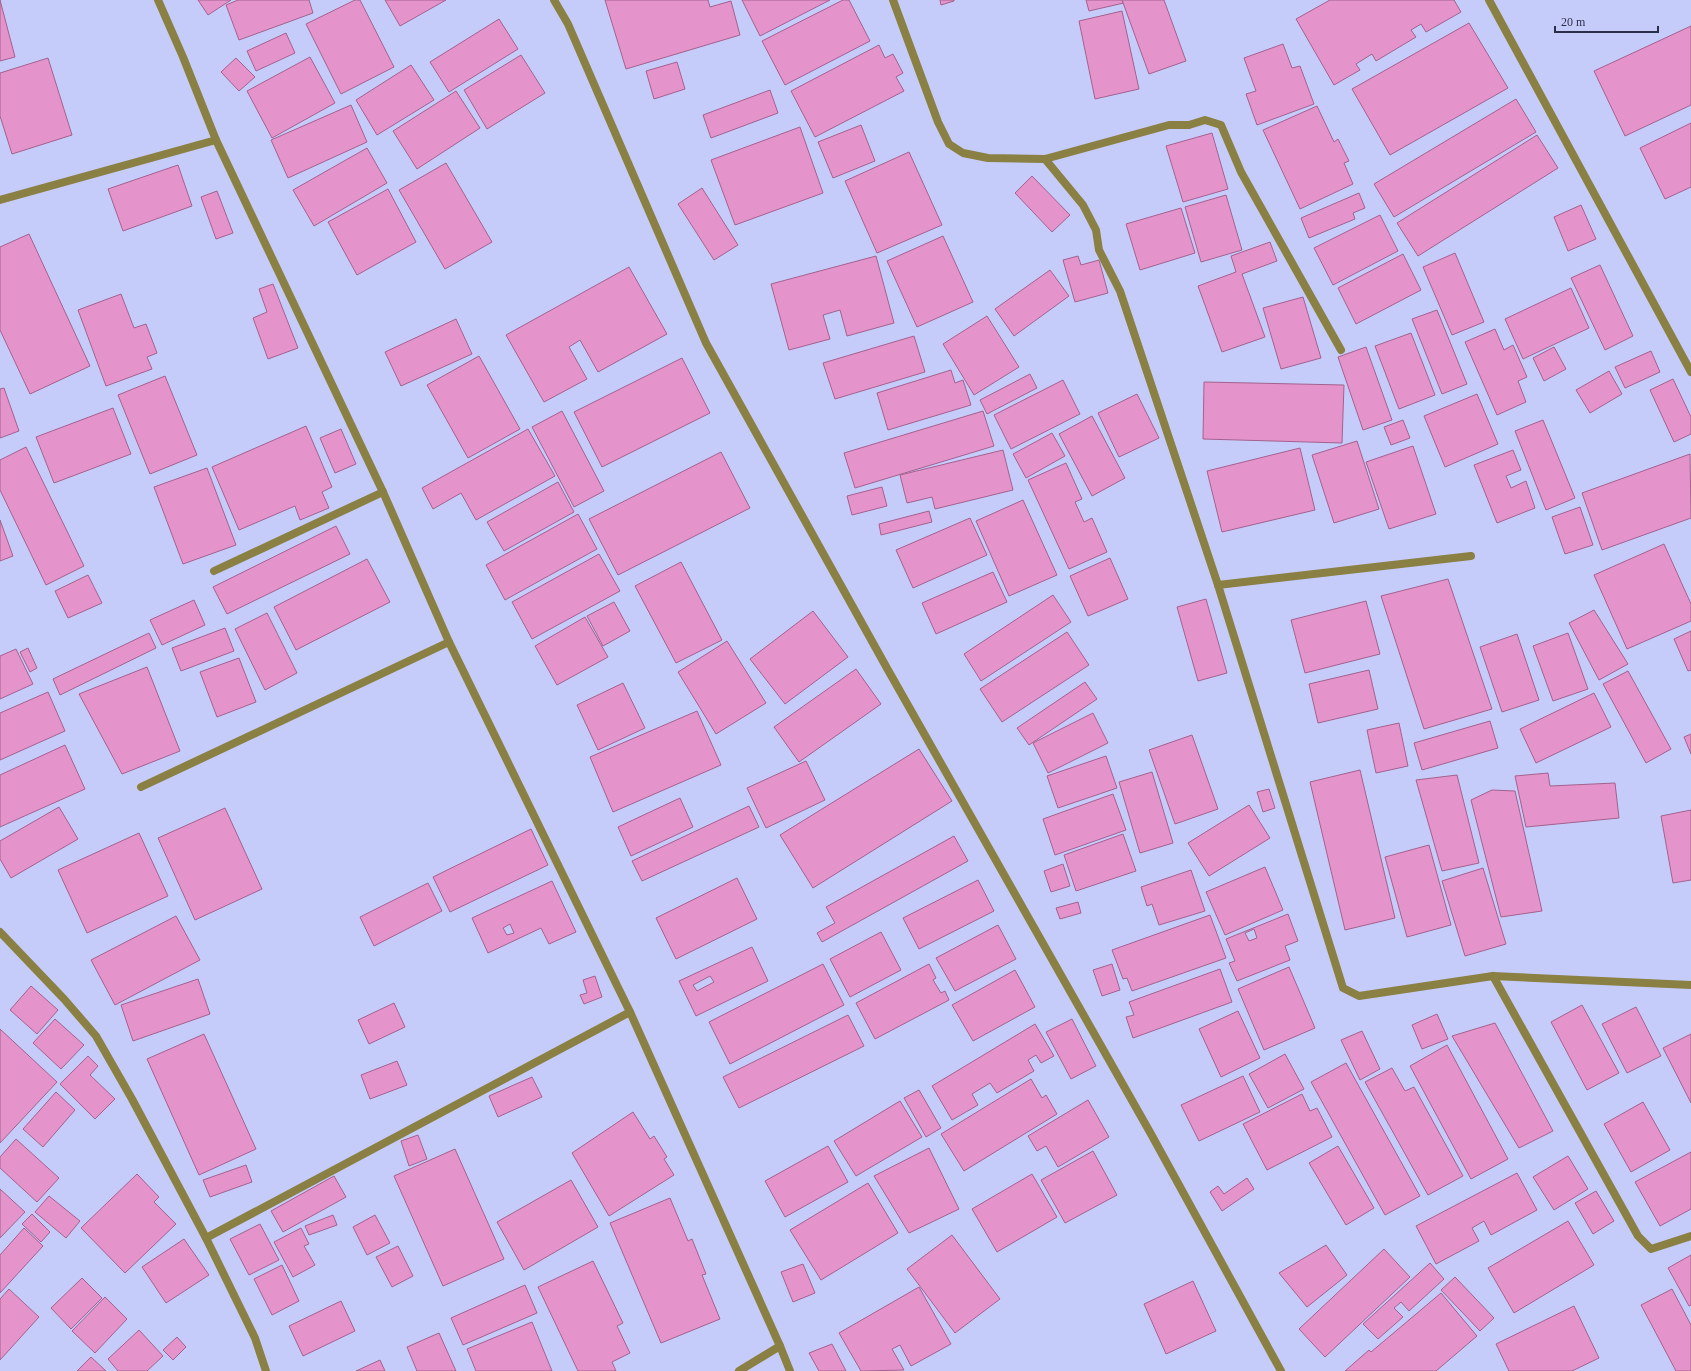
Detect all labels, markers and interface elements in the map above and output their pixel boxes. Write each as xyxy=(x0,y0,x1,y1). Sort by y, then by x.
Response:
scale bar xyxy=(1555,8,1658,34)
text: 20 m xyxy=(1561,15,1586,29)

